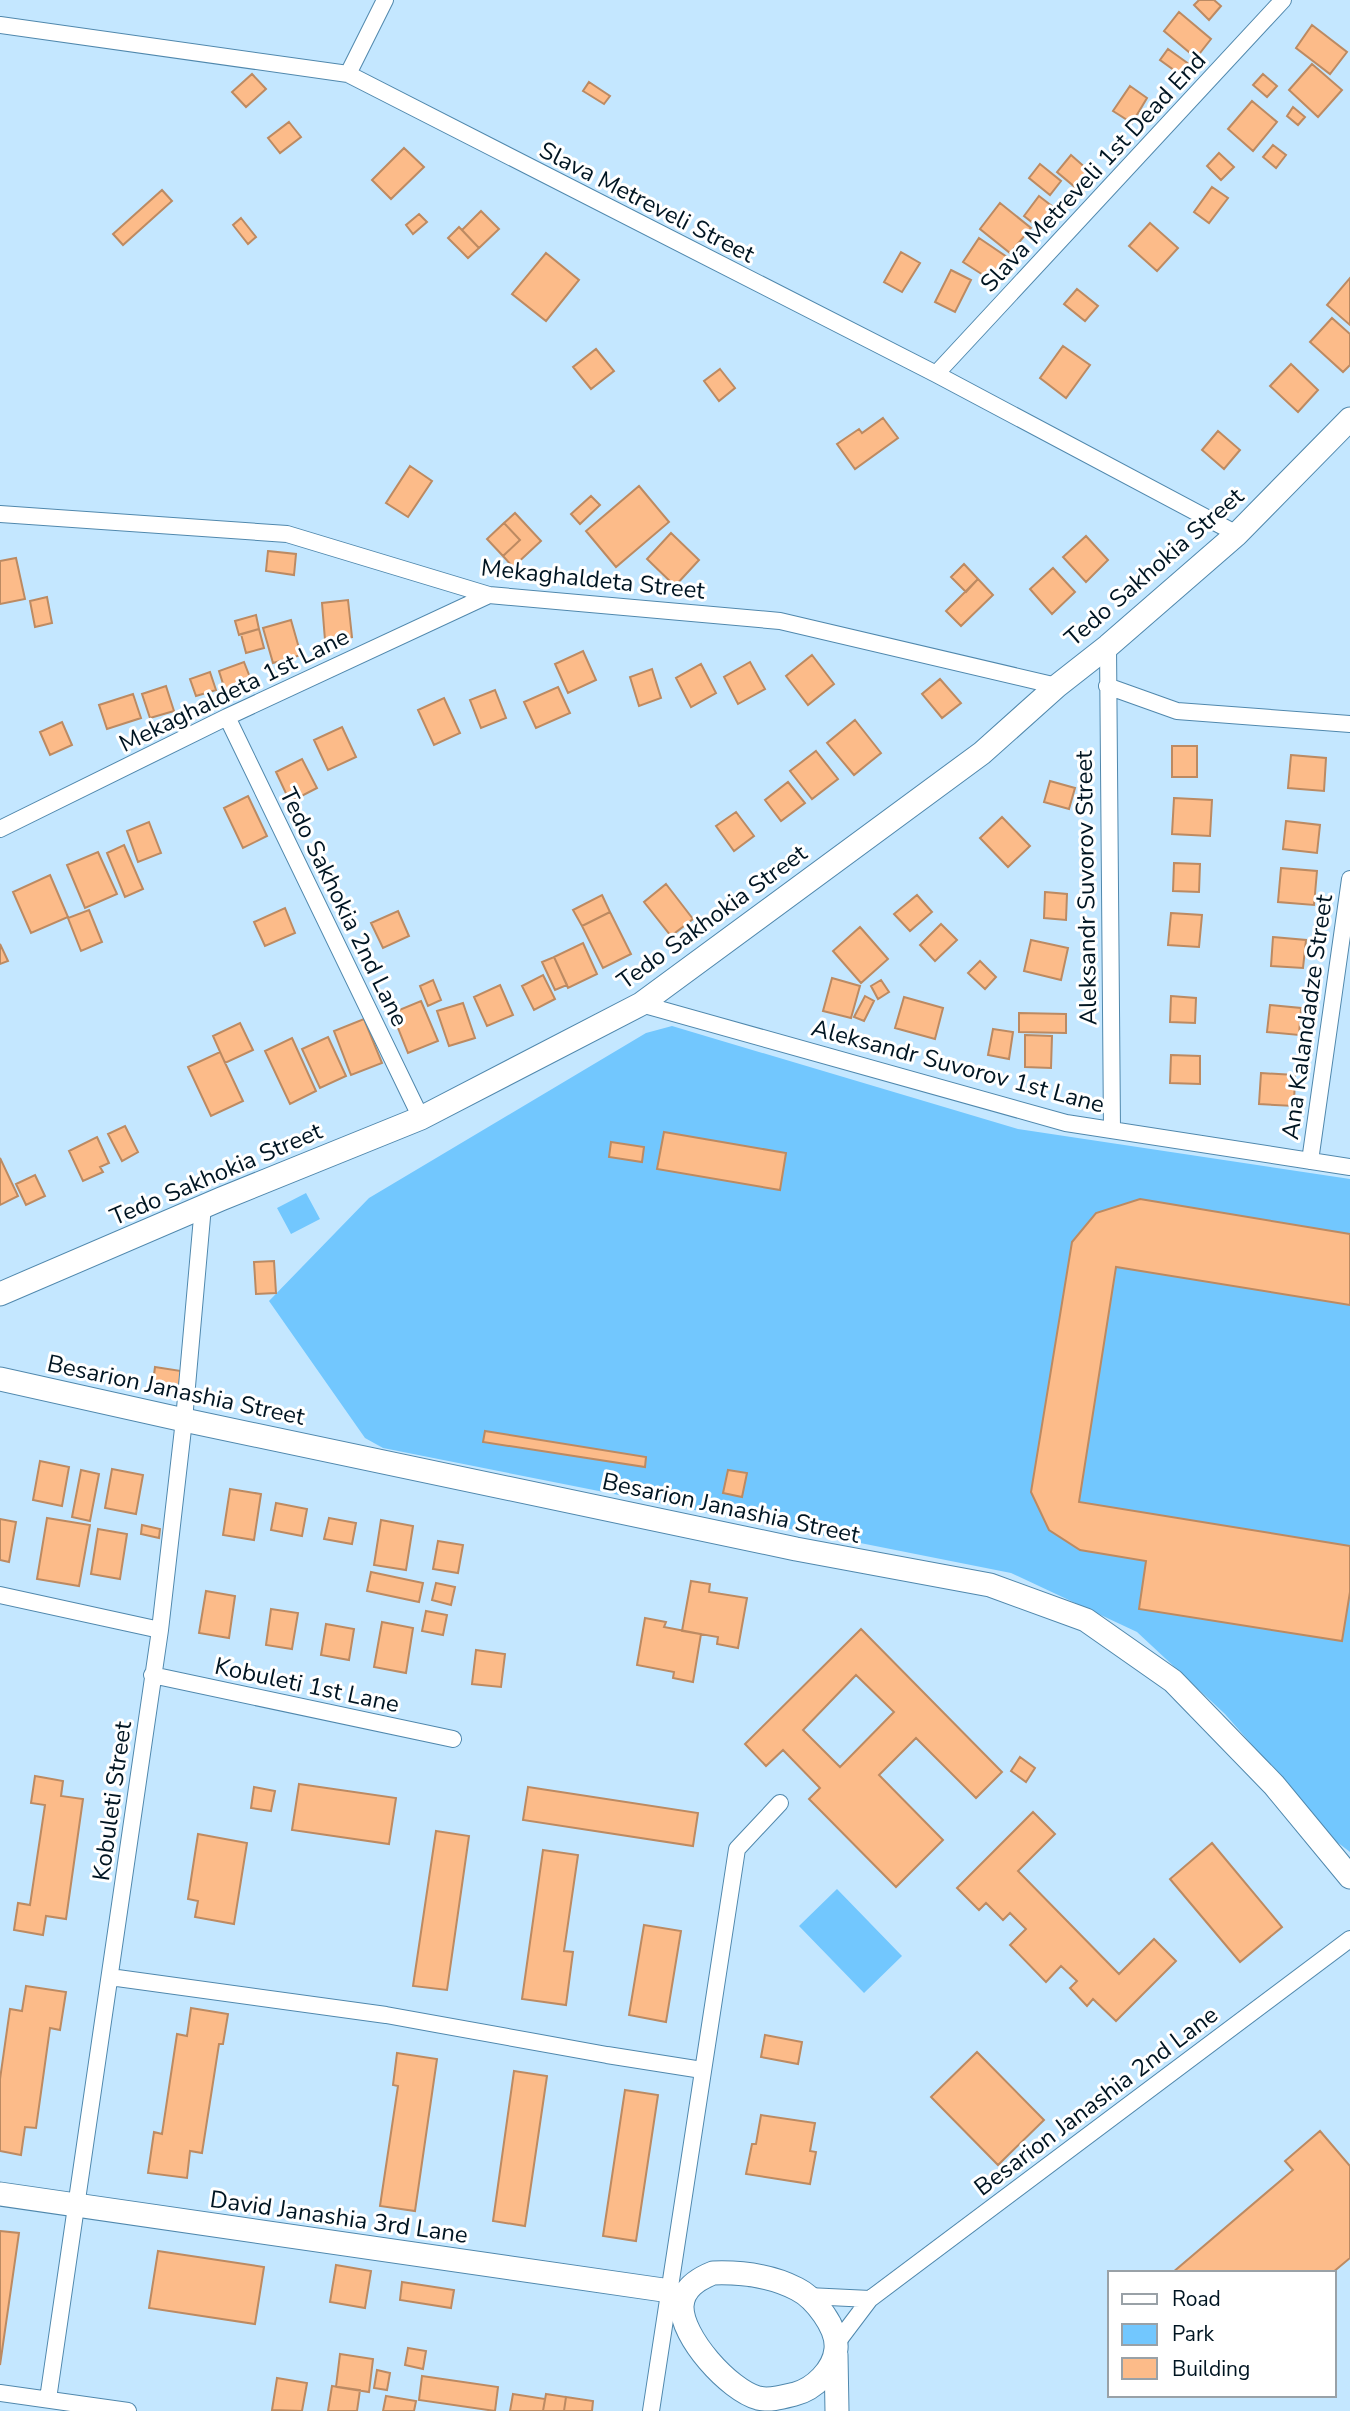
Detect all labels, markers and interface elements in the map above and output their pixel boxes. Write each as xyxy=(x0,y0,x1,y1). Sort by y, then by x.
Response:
street label: Slava Metreveli 1st Dead End xyxy=(973,45,1213,299)
street label: Slava Metreveli Street xyxy=(534,134,761,270)
street label: Tedo Sakhokia Street xyxy=(1058,480,1251,654)
street label: Mekaghaldeta Street xyxy=(480,551,707,607)
street label: Mekaghaldeta 1st Lane xyxy=(114,620,354,760)
street label: Aleksandr Suvorov Street xyxy=(1068,750,1104,1026)
street label: Tedo Sakhokia 2nd Lane xyxy=(272,782,416,1032)
street label: Tedo Sakhokia Street xyxy=(611,837,814,997)
street label: Ana Kalandadze Street xyxy=(1274,892,1340,1142)
street label: Aleksandr Suvorov 1st Lane xyxy=(808,1011,1108,1121)
street label: Tedo Sakhokia Street xyxy=(105,1115,327,1233)
street label: Besarion Janashia Street xyxy=(44,1347,308,1433)
street label: Besarion Janashia Street xyxy=(599,1465,863,1551)
street label: Kobuleti 1st Lane xyxy=(212,1650,402,1720)
street label: Kobuleti Street xyxy=(85,1719,139,1883)
street label: Besarion Janashia 2nd Lane xyxy=(968,1999,1224,2203)
street label: David Janashia 3rd Lane xyxy=(208,2183,470,2251)
legend xyxy=(1108,2271,1336,2397)
text: Road xyxy=(1172,2285,1221,2313)
text: Park xyxy=(1172,2320,1214,2348)
text: Building xyxy=(1172,2355,1250,2383)

